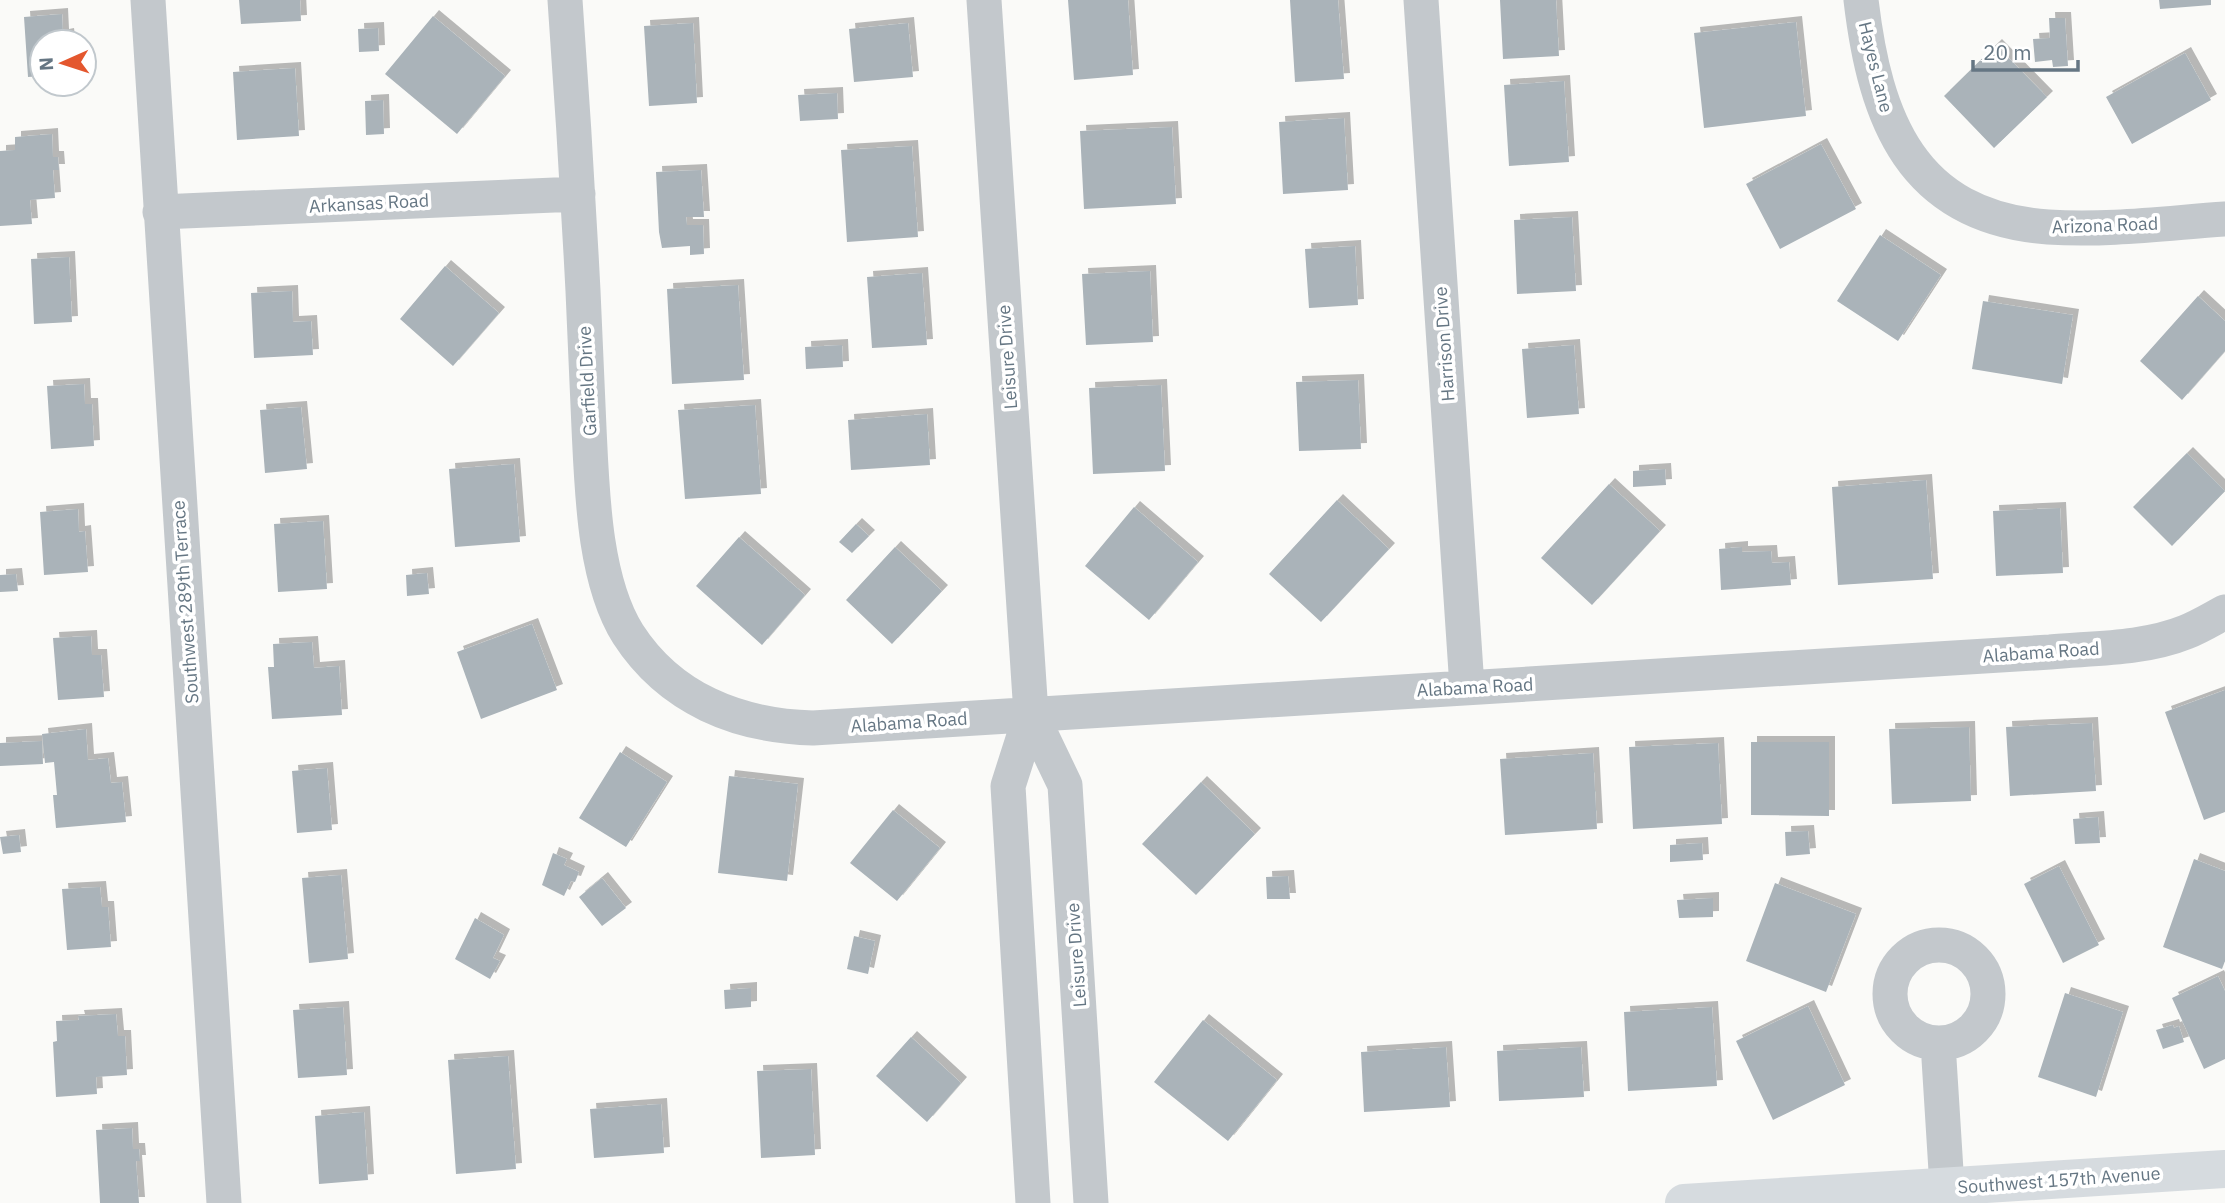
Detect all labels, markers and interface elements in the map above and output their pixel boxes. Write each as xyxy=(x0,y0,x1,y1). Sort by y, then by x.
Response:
street label: Hayes Lane xyxy=(1854,19,1898,115)
north arrow xyxy=(28,28,98,98)
scale bar xyxy=(1973,28,2078,72)
text: 20 m xyxy=(1983,38,2032,66)
text: N xyxy=(34,56,58,71)
street label: Arkansas Road xyxy=(308,188,430,218)
street label: Arizona Road xyxy=(2051,212,2159,238)
street label: Harrison Drive xyxy=(1429,286,1459,402)
street label: Leisure Drive xyxy=(992,304,1022,410)
street label: Garfield Drive xyxy=(573,325,601,437)
street label: Southwest 289th Terrace xyxy=(166,499,204,704)
street label: Alabama Road xyxy=(1982,636,2100,668)
street label: Alabama Road xyxy=(1416,672,1534,702)
street label: Alabama Road xyxy=(850,706,968,738)
street label: Leisure Drive xyxy=(1061,902,1091,1008)
street label: Southwest 157th Avenue xyxy=(1957,1161,2161,1199)

